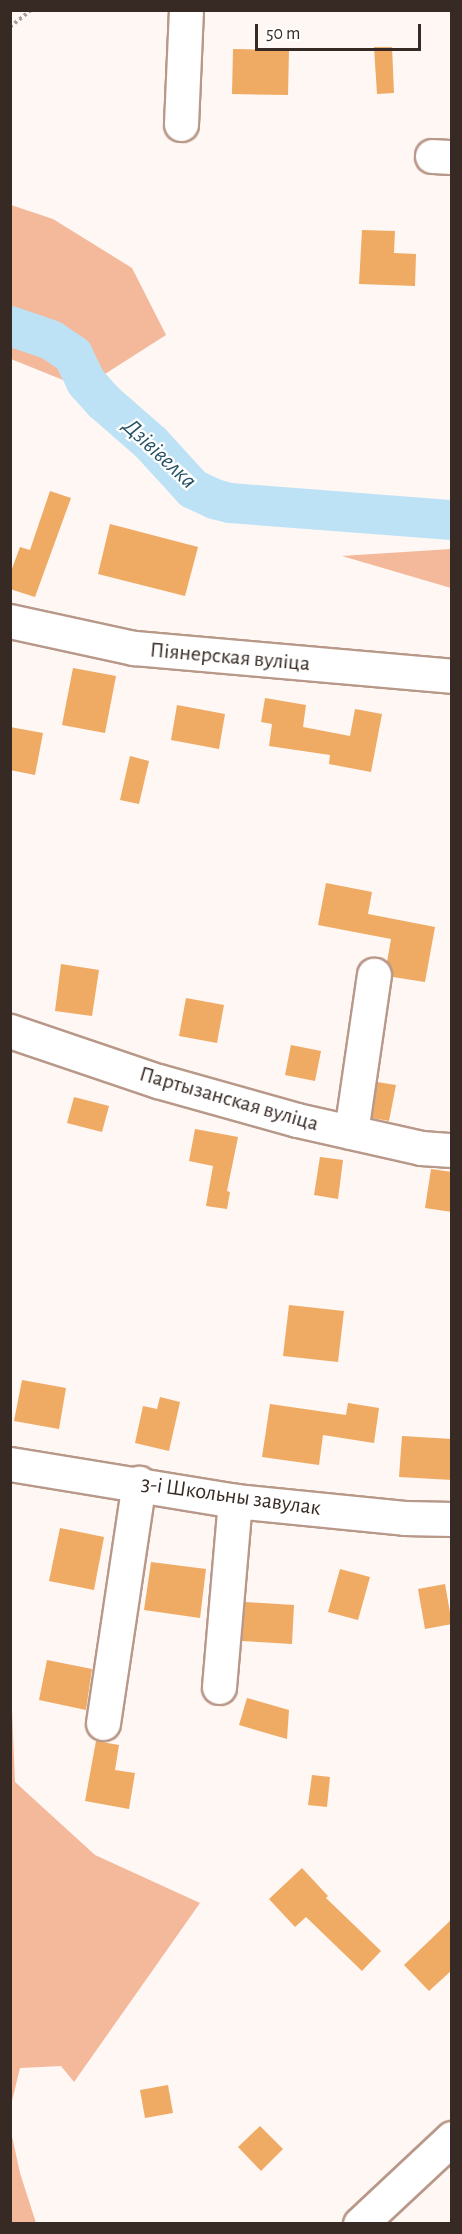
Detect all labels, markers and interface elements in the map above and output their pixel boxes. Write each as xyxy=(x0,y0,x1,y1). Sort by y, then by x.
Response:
scale bar xyxy=(258,12,424,50)
text: 50 m xyxy=(266,25,300,43)
water label: Дзівівелка xyxy=(116,412,202,496)
street label: Піянерская вуліца xyxy=(149,637,311,677)
street label: Партызанская вуліца xyxy=(136,1061,322,1137)
street label: 3-і Школьны завулак xyxy=(140,1470,322,1522)

